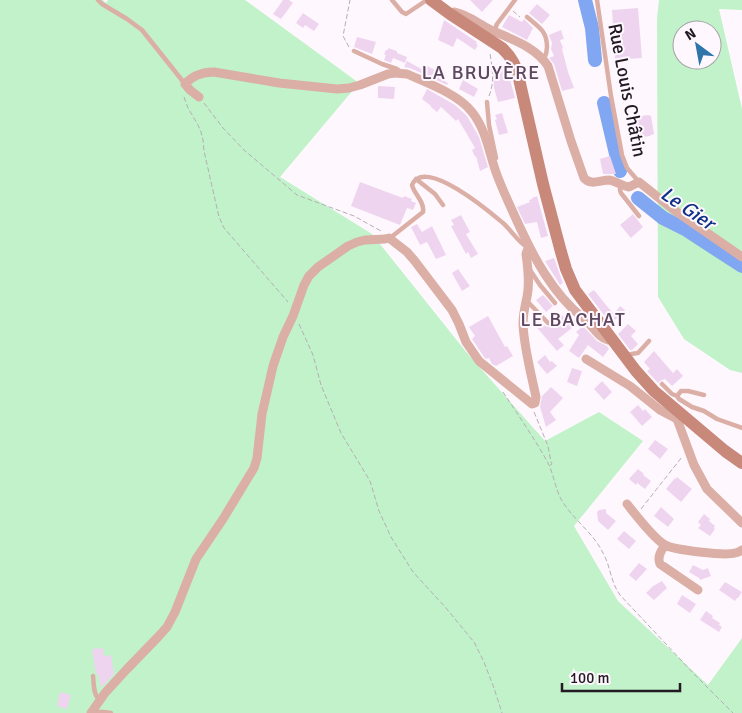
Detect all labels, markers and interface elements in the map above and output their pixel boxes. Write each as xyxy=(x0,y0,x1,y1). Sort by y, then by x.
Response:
north arrow xyxy=(672,20,722,70)
street label: Rue Louis Châtin xyxy=(602,21,652,159)
text: N xyxy=(682,25,699,44)
district label: LA BRUYÈRE xyxy=(422,60,540,85)
water label: Le Gier xyxy=(656,181,722,237)
district label: LE BACHAT xyxy=(520,307,626,332)
scale bar xyxy=(562,660,680,692)
text: 100 m xyxy=(570,669,610,687)

